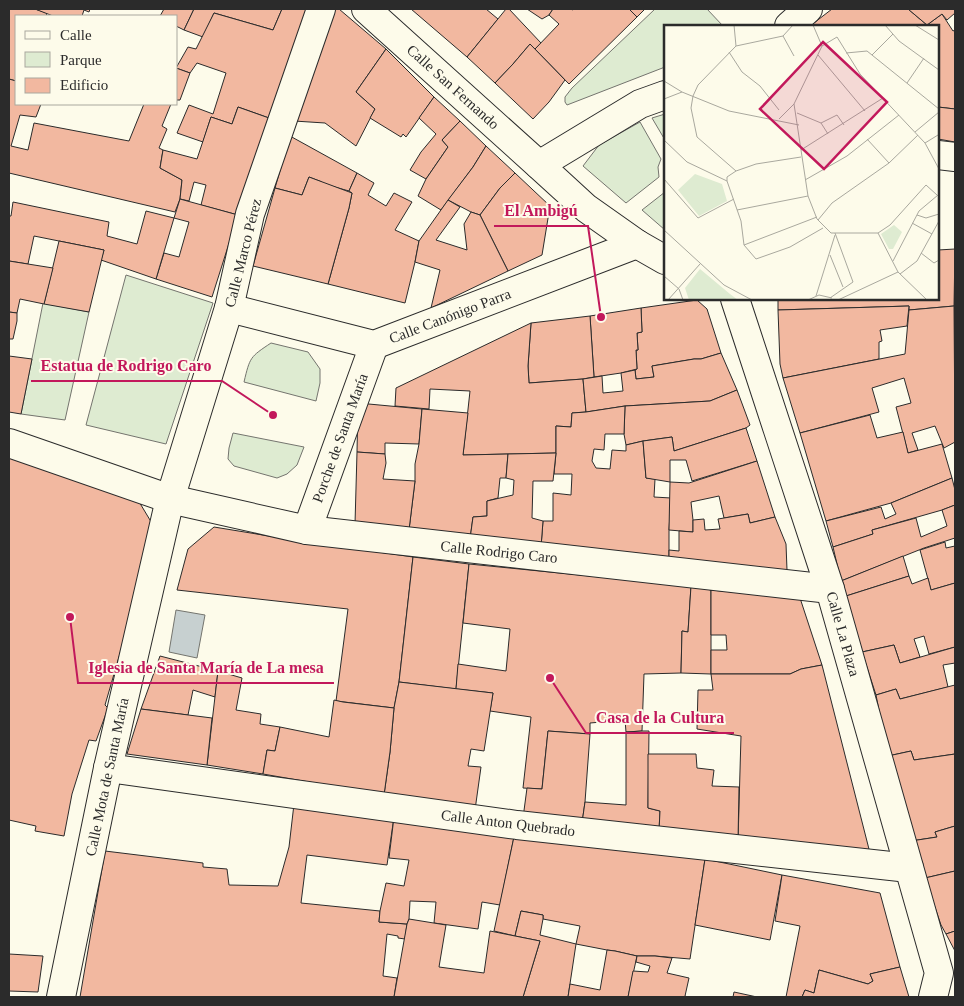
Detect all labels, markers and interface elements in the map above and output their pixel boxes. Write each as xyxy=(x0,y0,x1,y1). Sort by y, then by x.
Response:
legend xyxy=(15,15,178,105)
inset map xyxy=(664,25,939,300)
text: Calle xyxy=(60,27,92,43)
street label: Calle San Fernando xyxy=(404,41,502,133)
text: Parque xyxy=(60,52,102,68)
text: Edificio xyxy=(60,77,108,93)
callout: El Ambigú xyxy=(494,195,588,226)
street label: Calle Marco Pérez xyxy=(222,197,264,309)
text: El Ambigú xyxy=(504,202,578,220)
street label: Calle Canónigo Parra xyxy=(387,285,513,347)
callout: Estatua de Rodrigo Caro xyxy=(31,350,222,381)
text: Estatua de Rodrigo Caro xyxy=(41,357,211,375)
street label: Porche de Santa María xyxy=(309,371,371,505)
street label: Calle Rodrigo Caro xyxy=(440,538,558,566)
street label: Calle La Plaza xyxy=(823,590,863,679)
callout: Iglesia de Santa María de La mesa xyxy=(78,652,334,683)
text: Iglesia de Santa María de La mesa xyxy=(88,659,324,677)
street label: Calle Mota de Santa María xyxy=(82,696,132,858)
callout: Casa de la Cultura xyxy=(586,702,734,733)
text: Casa de la Cultura xyxy=(596,709,724,726)
street label: Calle Anton Quebrado xyxy=(440,807,576,839)

